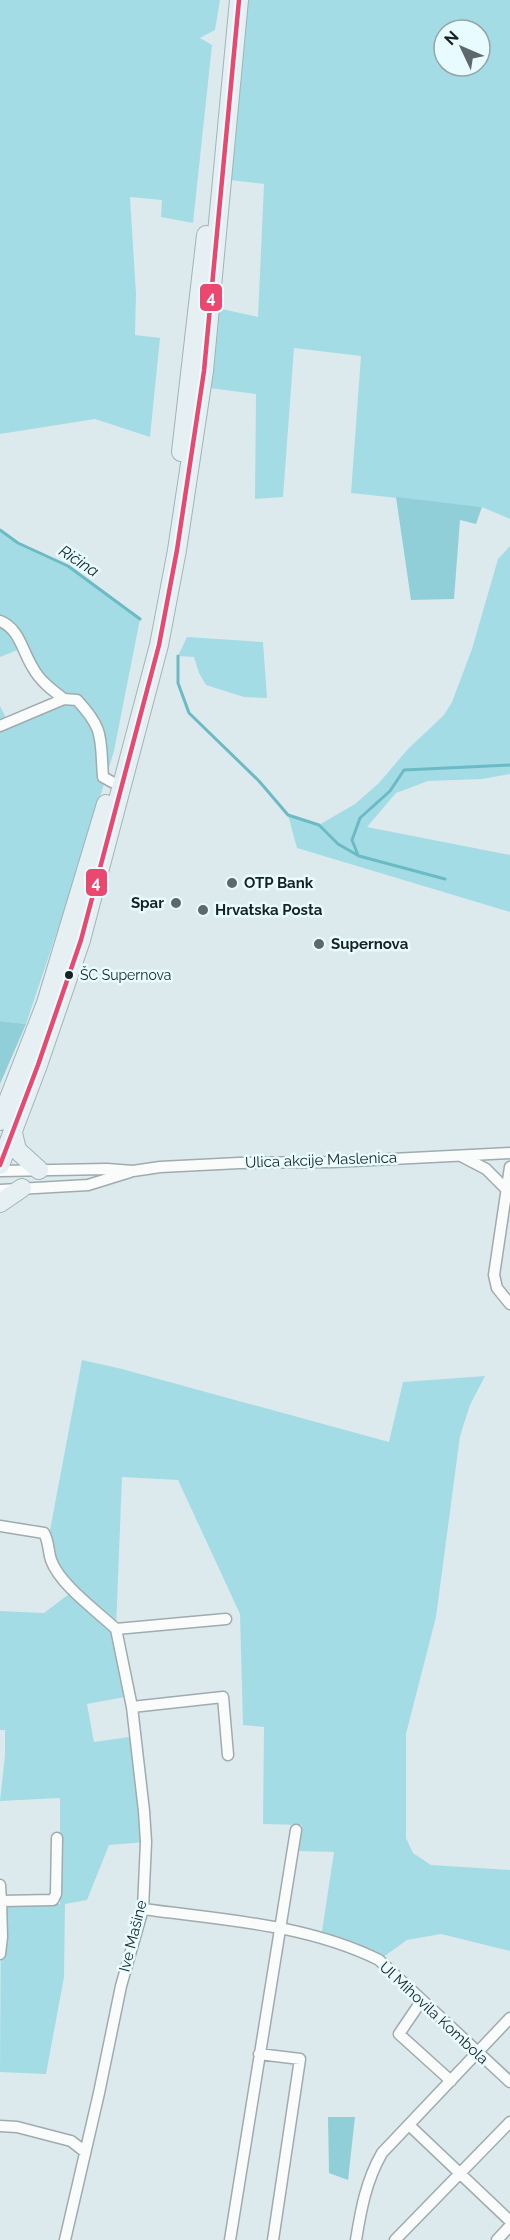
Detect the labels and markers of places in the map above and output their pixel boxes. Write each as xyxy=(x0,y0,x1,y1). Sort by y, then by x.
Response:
place label: OTP Bank xyxy=(244,874,314,892)
marker: OTP Bank xyxy=(225,876,239,890)
place label: Spar xyxy=(131,894,164,912)
marker: Spar xyxy=(169,896,183,910)
place label: Hrvatska Posta xyxy=(215,901,323,919)
marker: Hrvatska Posta xyxy=(196,903,210,917)
place label: Supernova xyxy=(331,935,409,953)
marker: Supernova xyxy=(312,937,326,951)
place label: ŠC Supernova xyxy=(80,965,171,983)
marker: ŠC Supernova xyxy=(63,969,75,981)

